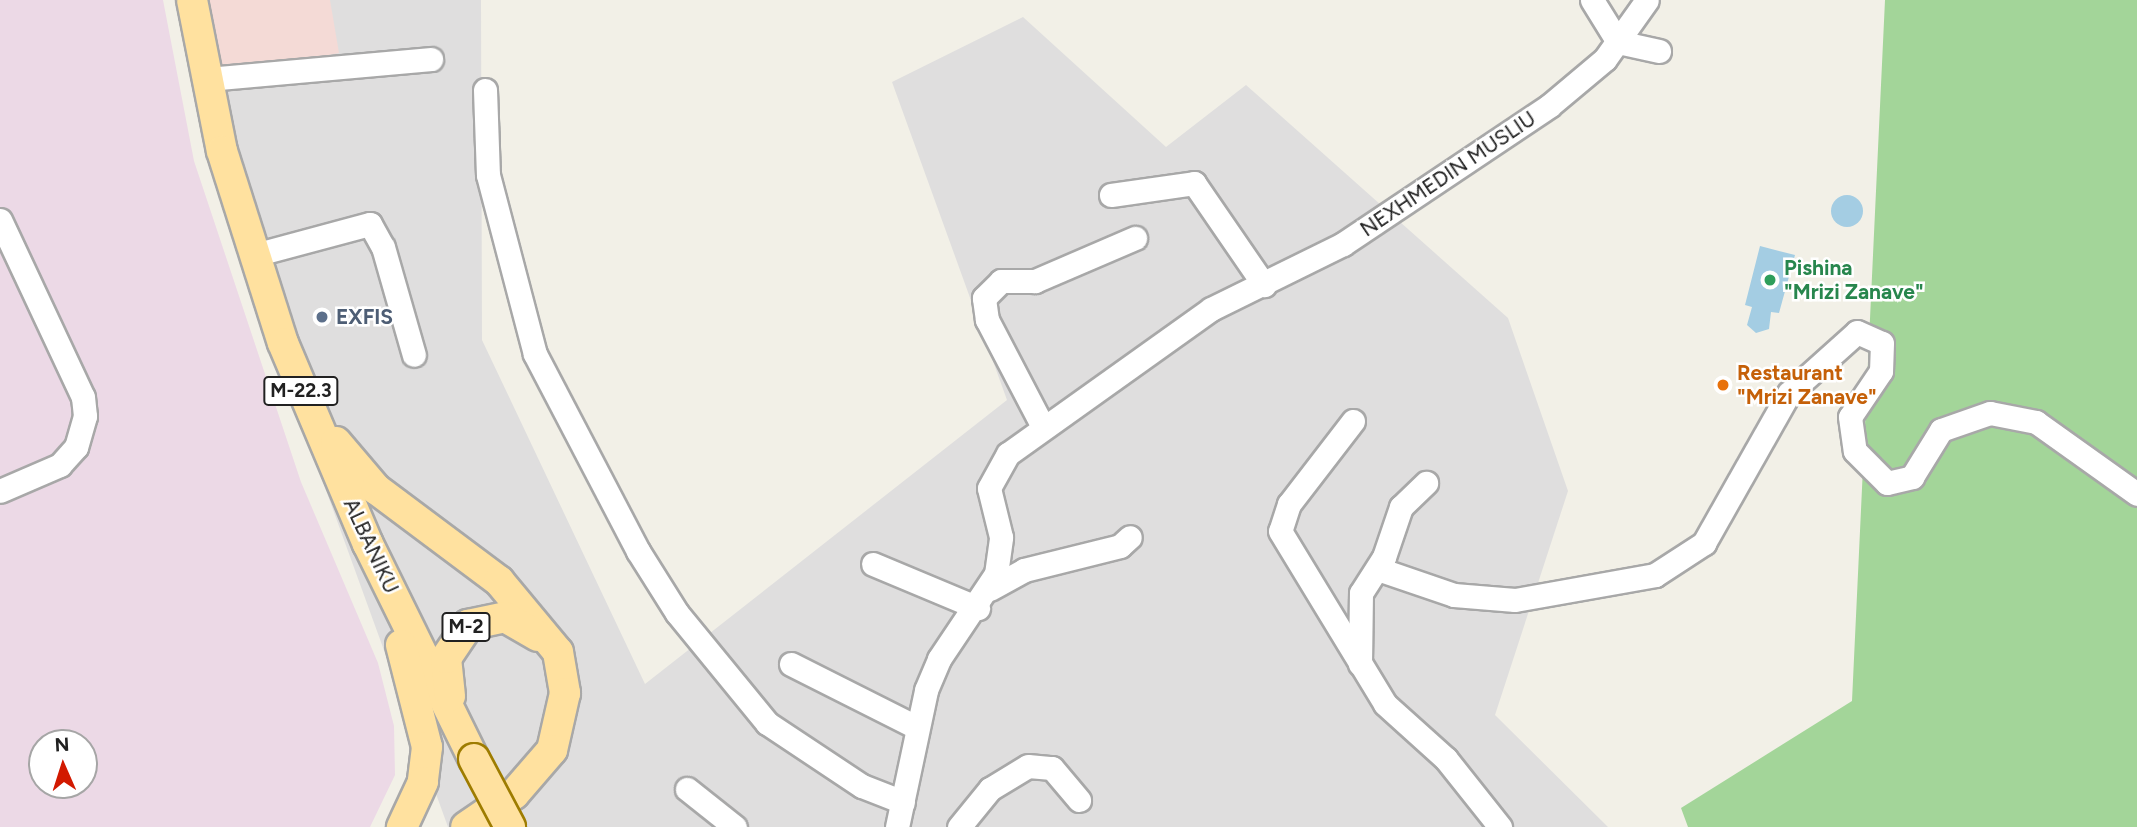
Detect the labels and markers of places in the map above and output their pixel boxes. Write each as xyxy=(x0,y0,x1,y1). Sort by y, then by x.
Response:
place label: Pishina "Mrizi Zanave" xyxy=(1784,255,1924,305)
marker: Pishina "Mrizi Zanave" xyxy=(1762,272,1778,288)
place label: EXFIS xyxy=(336,304,393,330)
marker: EXFIS xyxy=(314,309,330,325)
place label: Restaurant "Mrizi Zanave" xyxy=(1737,360,1877,410)
marker: Restaurant "Mrizi Zanave" xyxy=(1715,377,1731,393)

